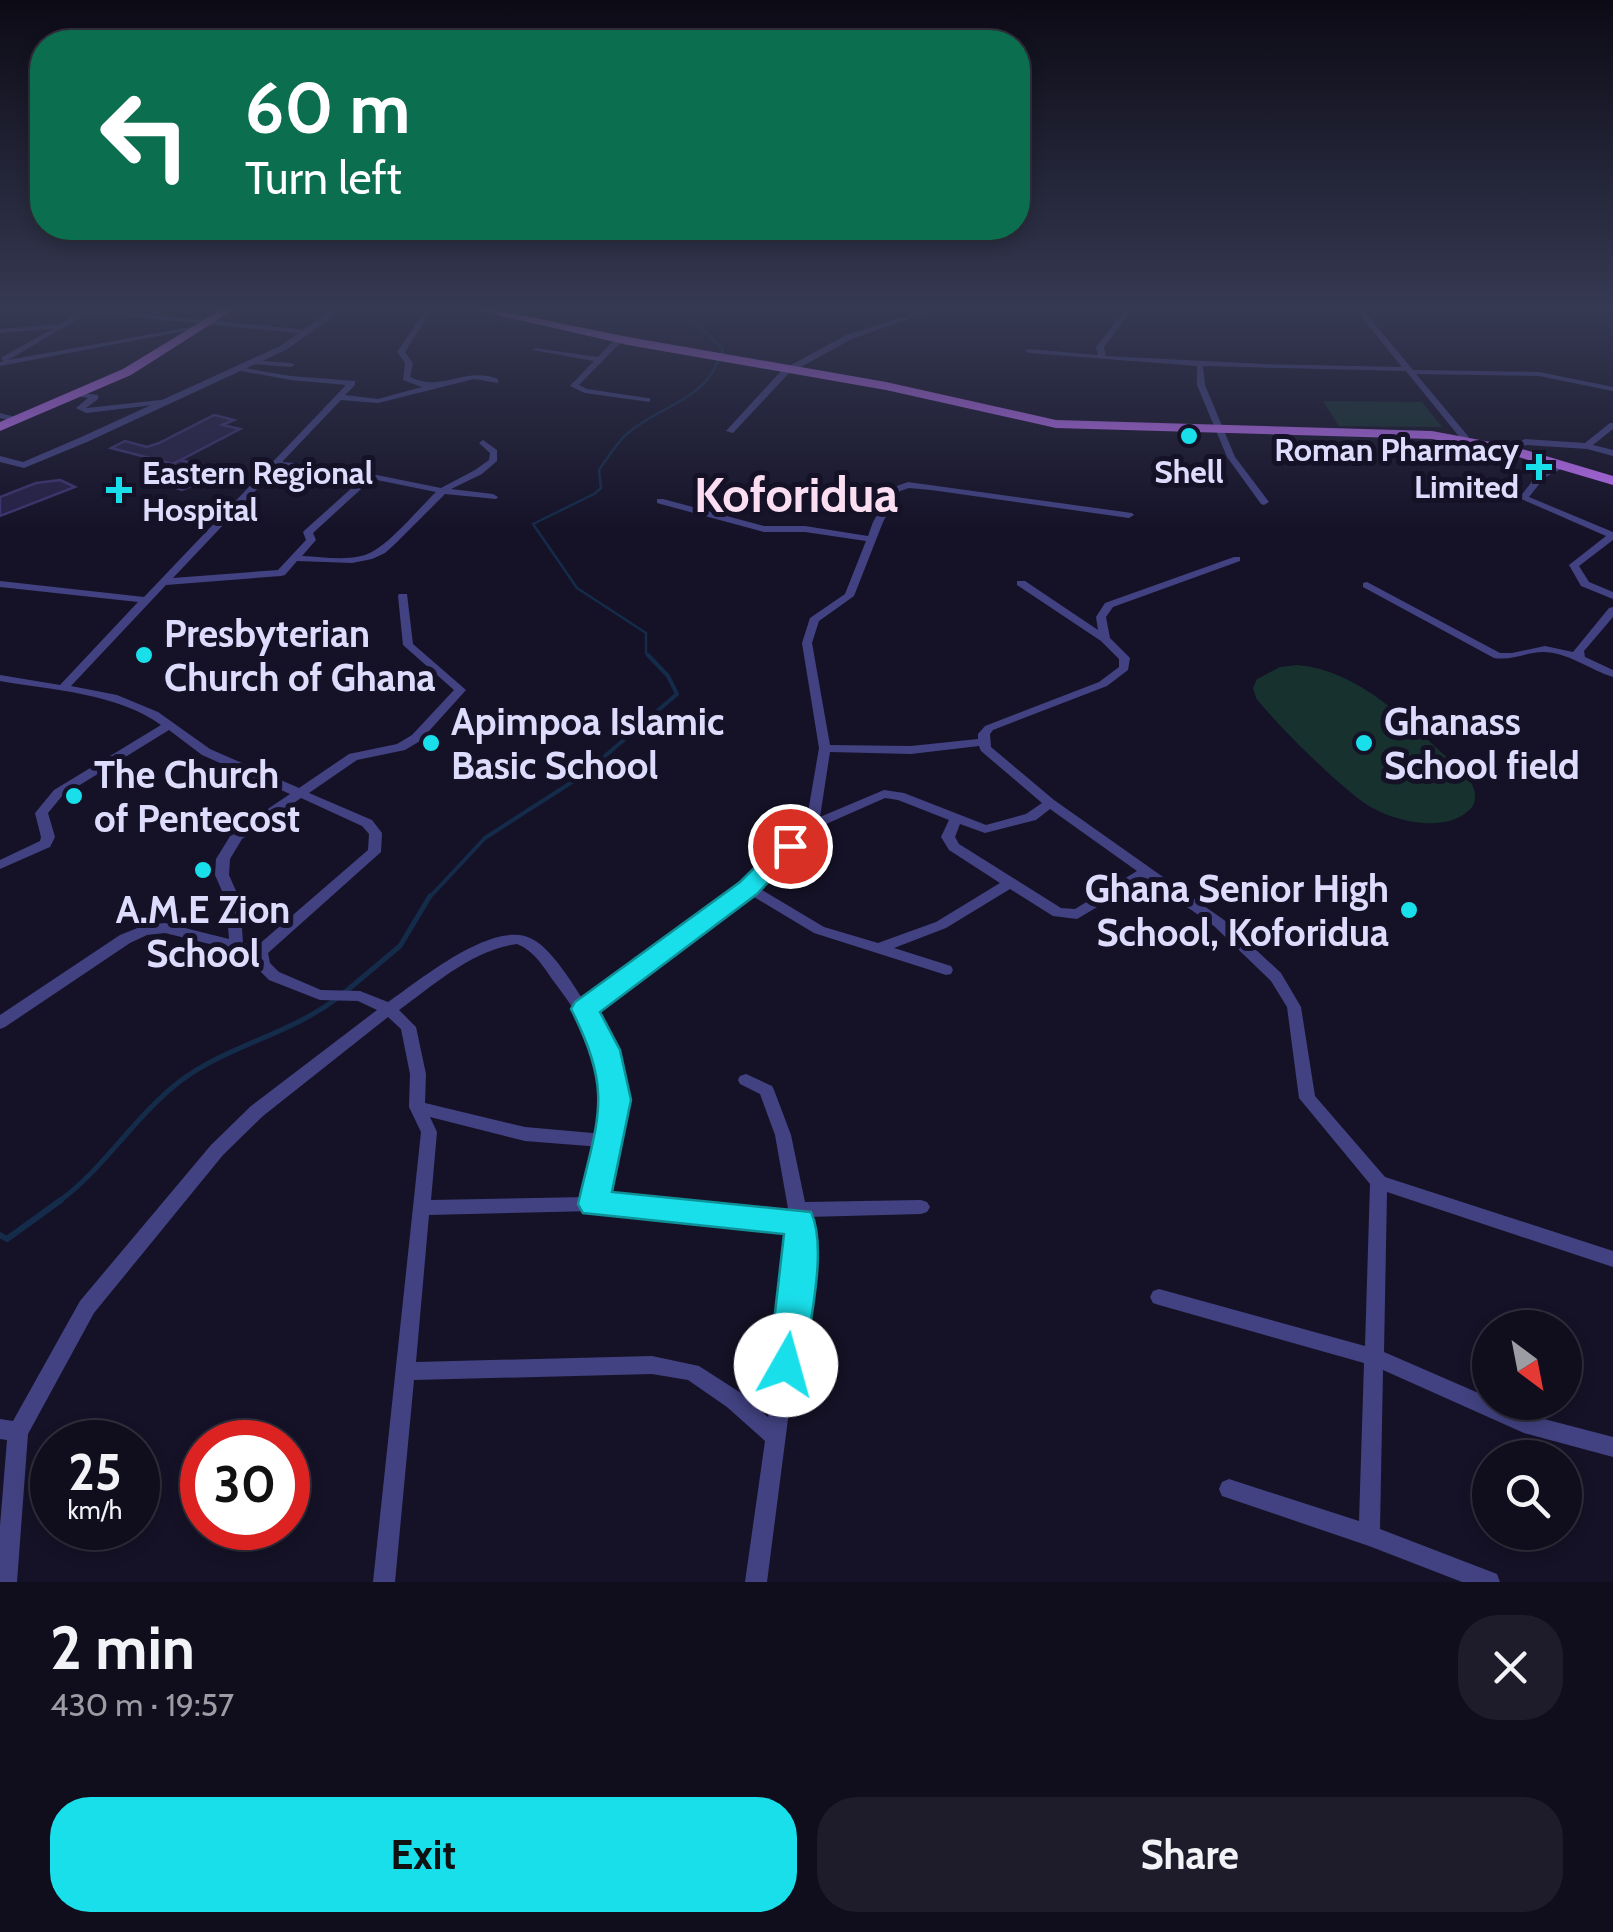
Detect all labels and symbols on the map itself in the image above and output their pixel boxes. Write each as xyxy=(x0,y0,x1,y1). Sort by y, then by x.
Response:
marker: Shell xyxy=(1178,425,1200,447)
place label: Roman Pharmacy Limited xyxy=(1274,430,1520,506)
place label: Shell xyxy=(1154,452,1224,491)
place label: Eastern Regional Hospital xyxy=(142,453,373,529)
marker: Roman Pharmacy Limited xyxy=(1528,456,1550,478)
district label: Koforidua xyxy=(694,466,898,524)
marker: Eastern Regional Hospital xyxy=(106,477,132,503)
place label: Presbyterian Church of Ghana xyxy=(164,610,436,701)
marker: Presbyterian Church of Ghana xyxy=(133,644,155,666)
place label: Apimpoa Islamic Basic School xyxy=(451,698,724,789)
place label: Ghanass School field xyxy=(1384,698,1580,789)
marker: Apimpoa Islamic Basic School xyxy=(420,732,442,754)
marker: Ghanass School field xyxy=(1353,732,1375,754)
place label: The Church of Pentecost xyxy=(94,751,300,842)
marker: The Church of Pentecost xyxy=(63,785,85,807)
pin xyxy=(748,804,833,889)
marker: A.M.E Zion School xyxy=(192,859,214,881)
place label: Ghana Senior High School, Koforidua xyxy=(1085,865,1389,956)
place label: A.M.E Zion School xyxy=(116,886,290,977)
marker: Ghana Senior High School, Koforidua xyxy=(1398,899,1420,921)
north arrow xyxy=(1472,1310,1582,1420)
position arrow xyxy=(734,1313,838,1417)
speed limit sign: 30 xyxy=(180,1420,310,1550)

